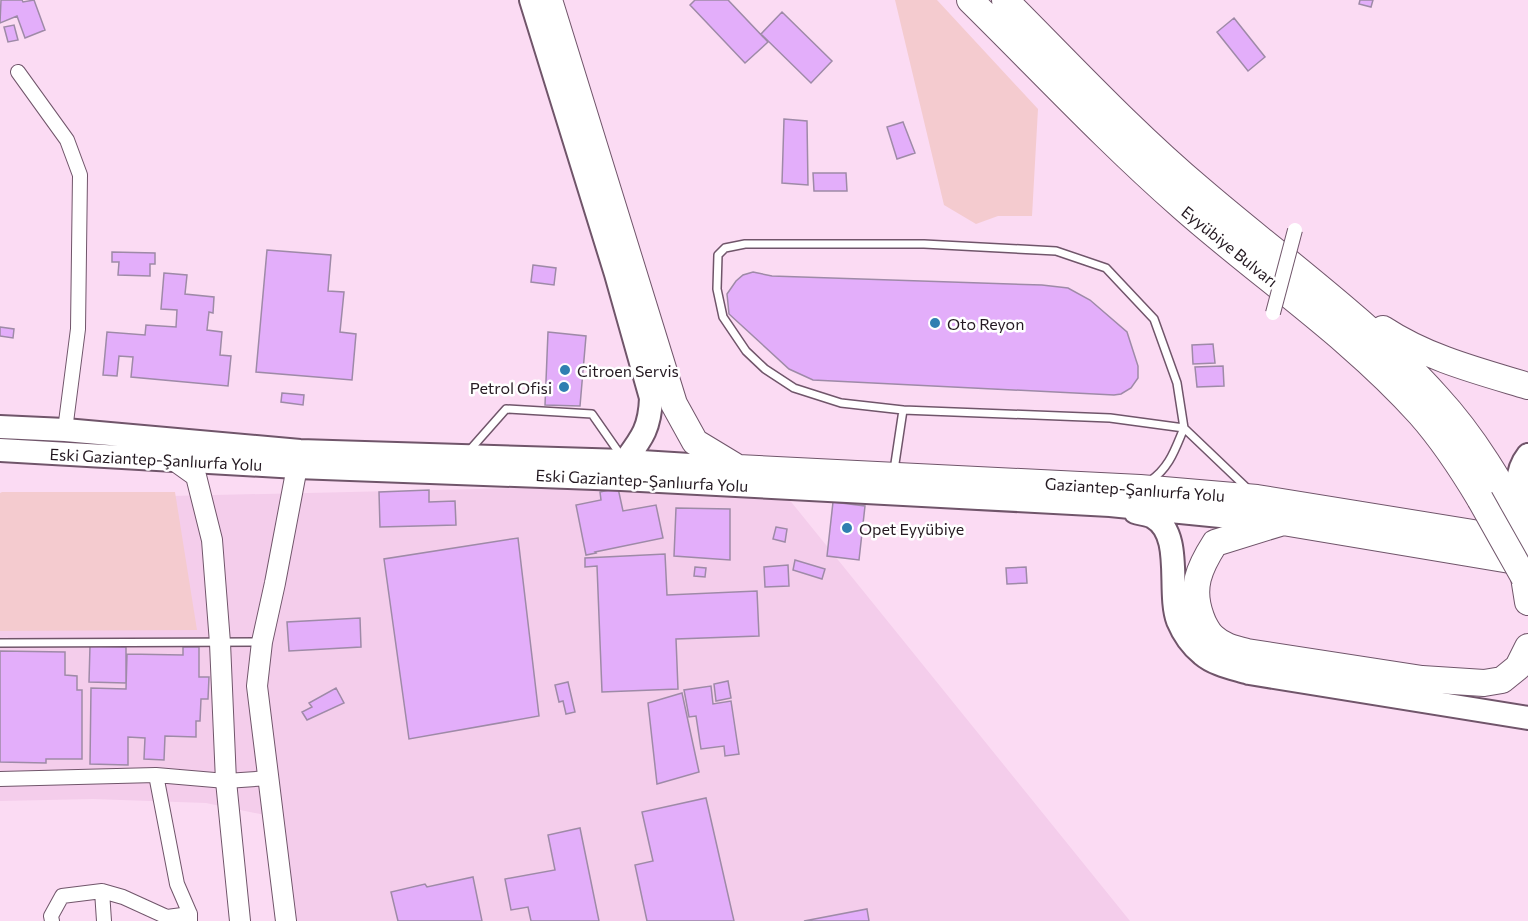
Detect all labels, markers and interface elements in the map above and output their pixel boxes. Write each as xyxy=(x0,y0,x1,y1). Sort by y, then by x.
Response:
street label: Eyyübiye Bulvarı xyxy=(1178,201,1282,291)
place label: Oto Reyon xyxy=(947,314,1024,333)
marker: Oto Reyon xyxy=(928,316,942,330)
place label: Citroen Servis xyxy=(577,361,679,380)
marker: Citroen Servis xyxy=(558,363,572,377)
place label: Petrol Ofisi xyxy=(470,378,552,397)
marker: Petrol Ofisi xyxy=(557,380,571,394)
street label: Eski Gaziantep-Şanlıurfa Yolu xyxy=(49,444,263,474)
street label: Eski Gaziantep-Şanlıurfa Yolu xyxy=(535,465,749,495)
street label: Gaziantep-Şanlıurfa Yolu xyxy=(1044,473,1226,505)
place label: Opet Eyyübiye xyxy=(859,519,964,538)
marker: Opet Eyyübiye xyxy=(840,521,854,535)

